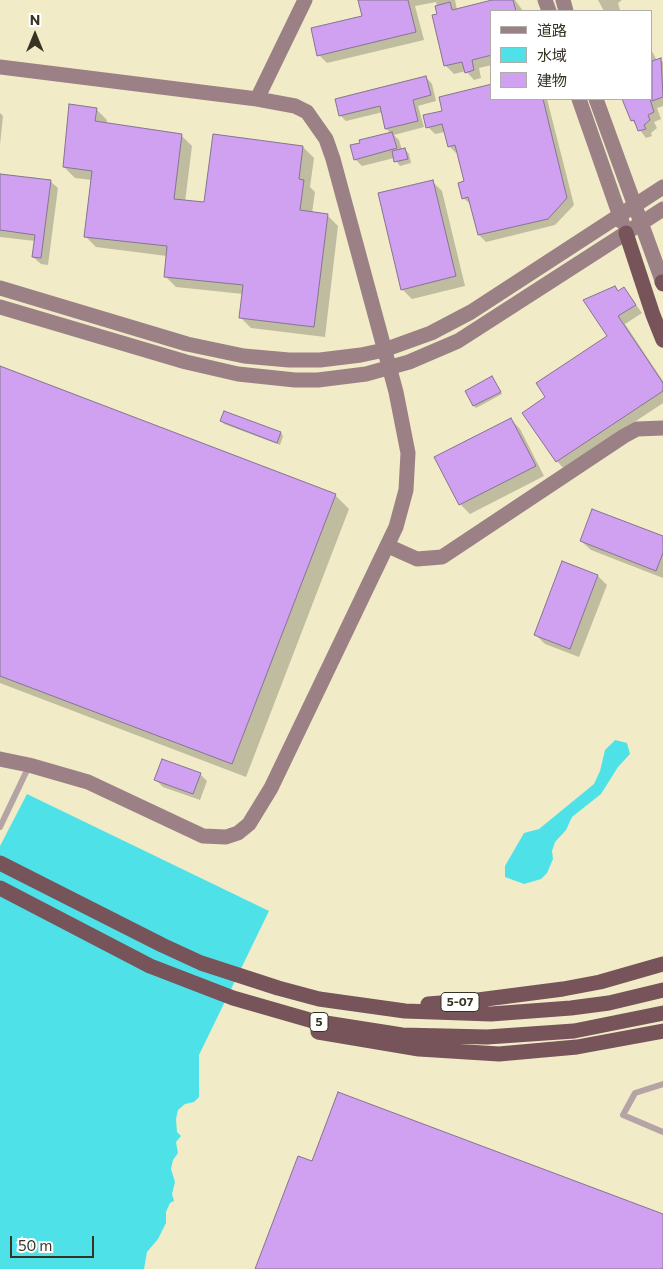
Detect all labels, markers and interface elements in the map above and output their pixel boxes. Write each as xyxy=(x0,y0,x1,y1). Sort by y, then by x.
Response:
north arrow xyxy=(10,10,60,60)
legend xyxy=(490,10,653,100)
text: N xyxy=(30,11,40,28)
text: 道路 xyxy=(537,21,567,39)
text: 水域 xyxy=(537,46,567,64)
text: 建物 xyxy=(537,71,567,89)
road number: 5-07 xyxy=(441,992,479,1012)
road number: 5 xyxy=(310,1012,328,1032)
scale bar xyxy=(12,1226,96,1258)
text: 50 m xyxy=(18,1236,52,1254)

